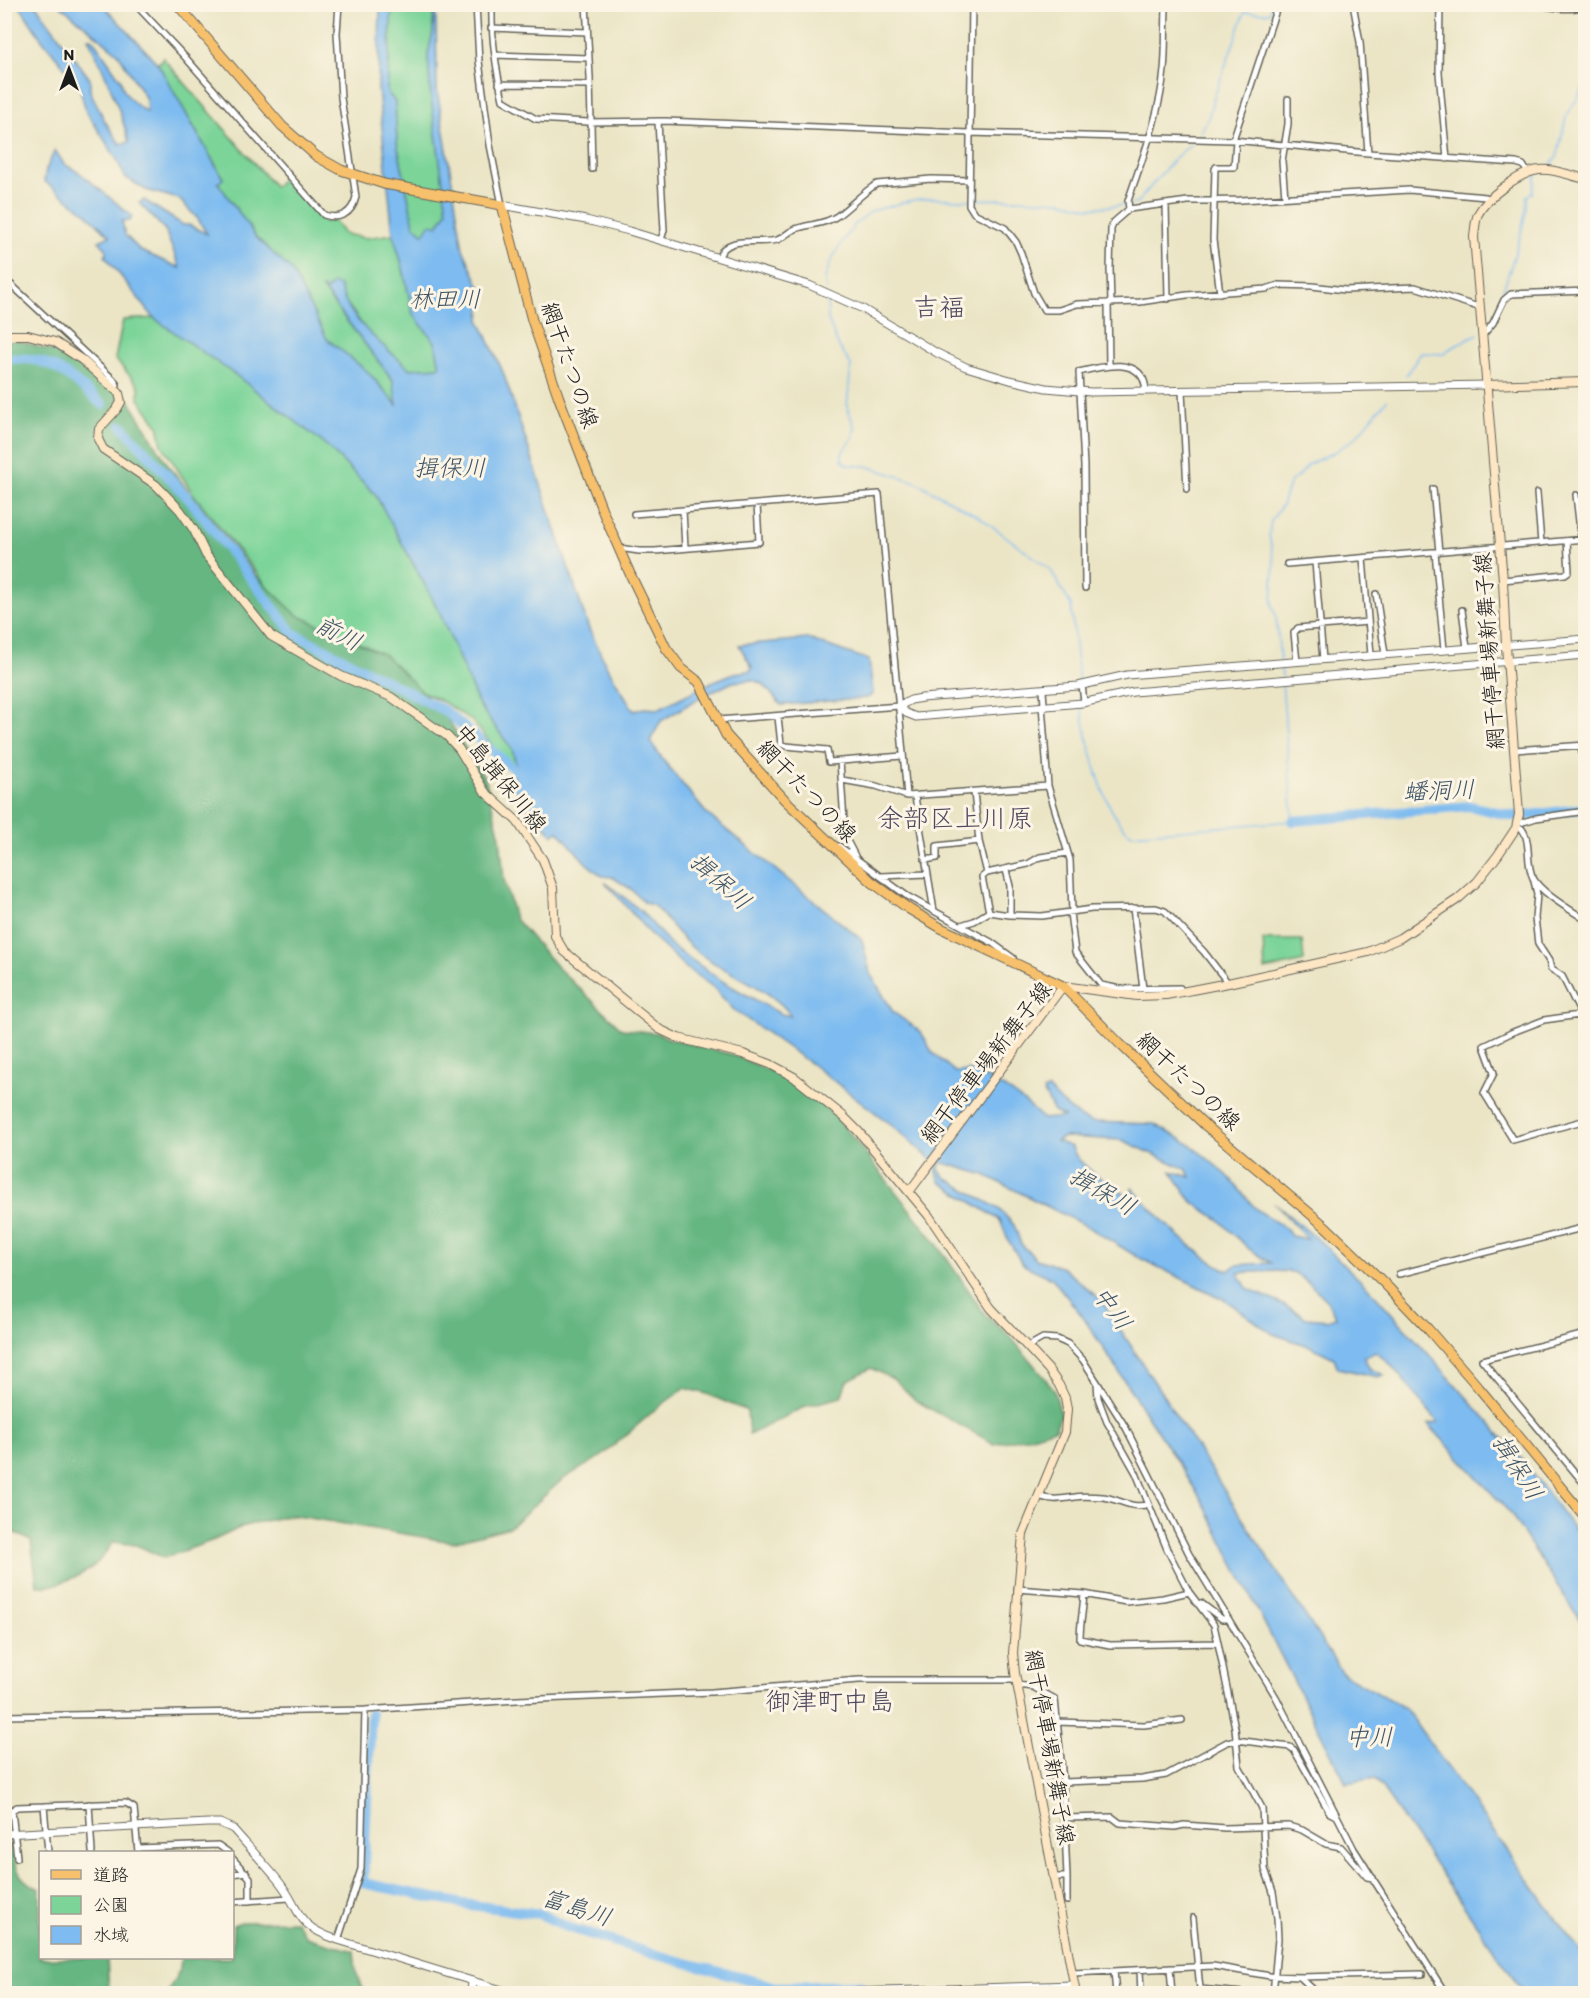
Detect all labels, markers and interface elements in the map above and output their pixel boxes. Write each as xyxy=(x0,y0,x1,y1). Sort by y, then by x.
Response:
north arrow xyxy=(39,39,99,99)
text: N xyxy=(64,45,74,64)
water label: 林田川 xyxy=(409,284,481,313)
district label: 吉福 xyxy=(913,291,965,323)
street label: 網干たつの線 xyxy=(536,298,604,432)
water label: 揖保川 xyxy=(414,453,486,482)
street label: 網干停車場新舞子線 xyxy=(1469,551,1509,751)
water label: 前川 xyxy=(311,609,367,657)
street label: 中島揖保川線 xyxy=(449,718,553,838)
street label: 網干たつの線 xyxy=(751,734,863,848)
water label: 蟠洞川 xyxy=(1403,774,1475,806)
district label: 余部区上川原 xyxy=(877,802,1033,834)
water label: 揖保川 xyxy=(685,846,757,916)
street label: 網干停車場新舞子線 xyxy=(914,976,1058,1148)
street label: 網干たつの線 xyxy=(1132,1026,1246,1136)
water label: 揖保川 xyxy=(1065,1160,1141,1222)
water label: 中川 xyxy=(1087,1280,1139,1336)
water label: 揖保川 xyxy=(1487,1429,1549,1505)
street label: 網干停車場新舞子線 xyxy=(1020,1647,1080,1847)
district label: 御津町中島 xyxy=(765,1685,895,1717)
water label: 中川 xyxy=(1345,1722,1393,1751)
legend xyxy=(39,1851,234,1959)
text: 道路 xyxy=(93,1864,129,1886)
water label: 富島川 xyxy=(538,1882,616,1932)
text: 公園 xyxy=(93,1894,129,1916)
text: 水域 xyxy=(93,1924,129,1946)

